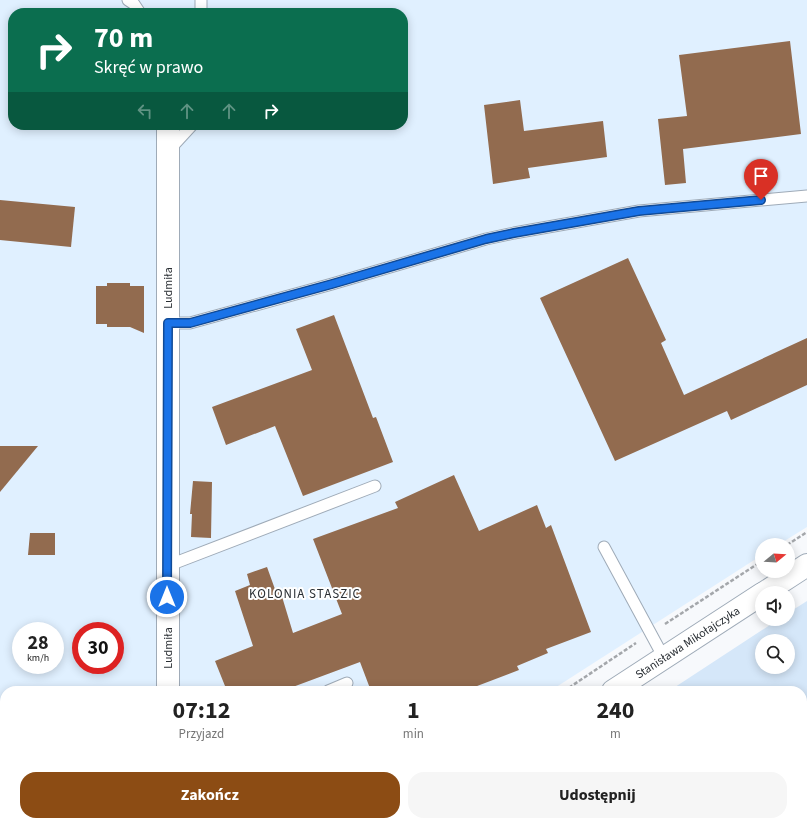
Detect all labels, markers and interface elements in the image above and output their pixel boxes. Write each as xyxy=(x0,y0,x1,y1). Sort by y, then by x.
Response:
text: 70 m xyxy=(94,18,153,58)
icon: right xyxy=(28,24,80,76)
text: Skręć w prawo xyxy=(94,55,203,80)
icon: left xyxy=(134,100,156,122)
icon: ahead xyxy=(176,100,198,122)
icon: ahead xyxy=(218,100,240,122)
icon: right xyxy=(260,100,282,122)
pin xyxy=(744,159,778,200)
icon: arrive xyxy=(750,165,772,187)
street label: Ludmiła xyxy=(160,267,177,309)
north arrow xyxy=(755,538,795,578)
map controls xyxy=(755,538,795,674)
position arrow xyxy=(146,576,188,618)
district label: KOLONIA STASZIC xyxy=(249,585,361,603)
button: sound xyxy=(755,586,795,626)
street label: Stanisława Mikołajczyka xyxy=(632,603,744,683)
speed limit sign: 30 xyxy=(72,622,124,674)
street label: Ludmiła xyxy=(160,627,177,669)
text: 28 xyxy=(27,629,49,657)
button: search xyxy=(755,634,795,674)
text: km/h xyxy=(27,651,49,665)
text: 07:12 xyxy=(172,693,230,728)
text: 1 xyxy=(407,693,420,728)
text: 240 xyxy=(596,693,634,728)
text: Przyjazd xyxy=(179,725,224,743)
text: min xyxy=(403,725,424,743)
text: m xyxy=(610,725,621,743)
button: Zakończ xyxy=(20,772,400,818)
button: Udostępnij xyxy=(408,772,787,818)

